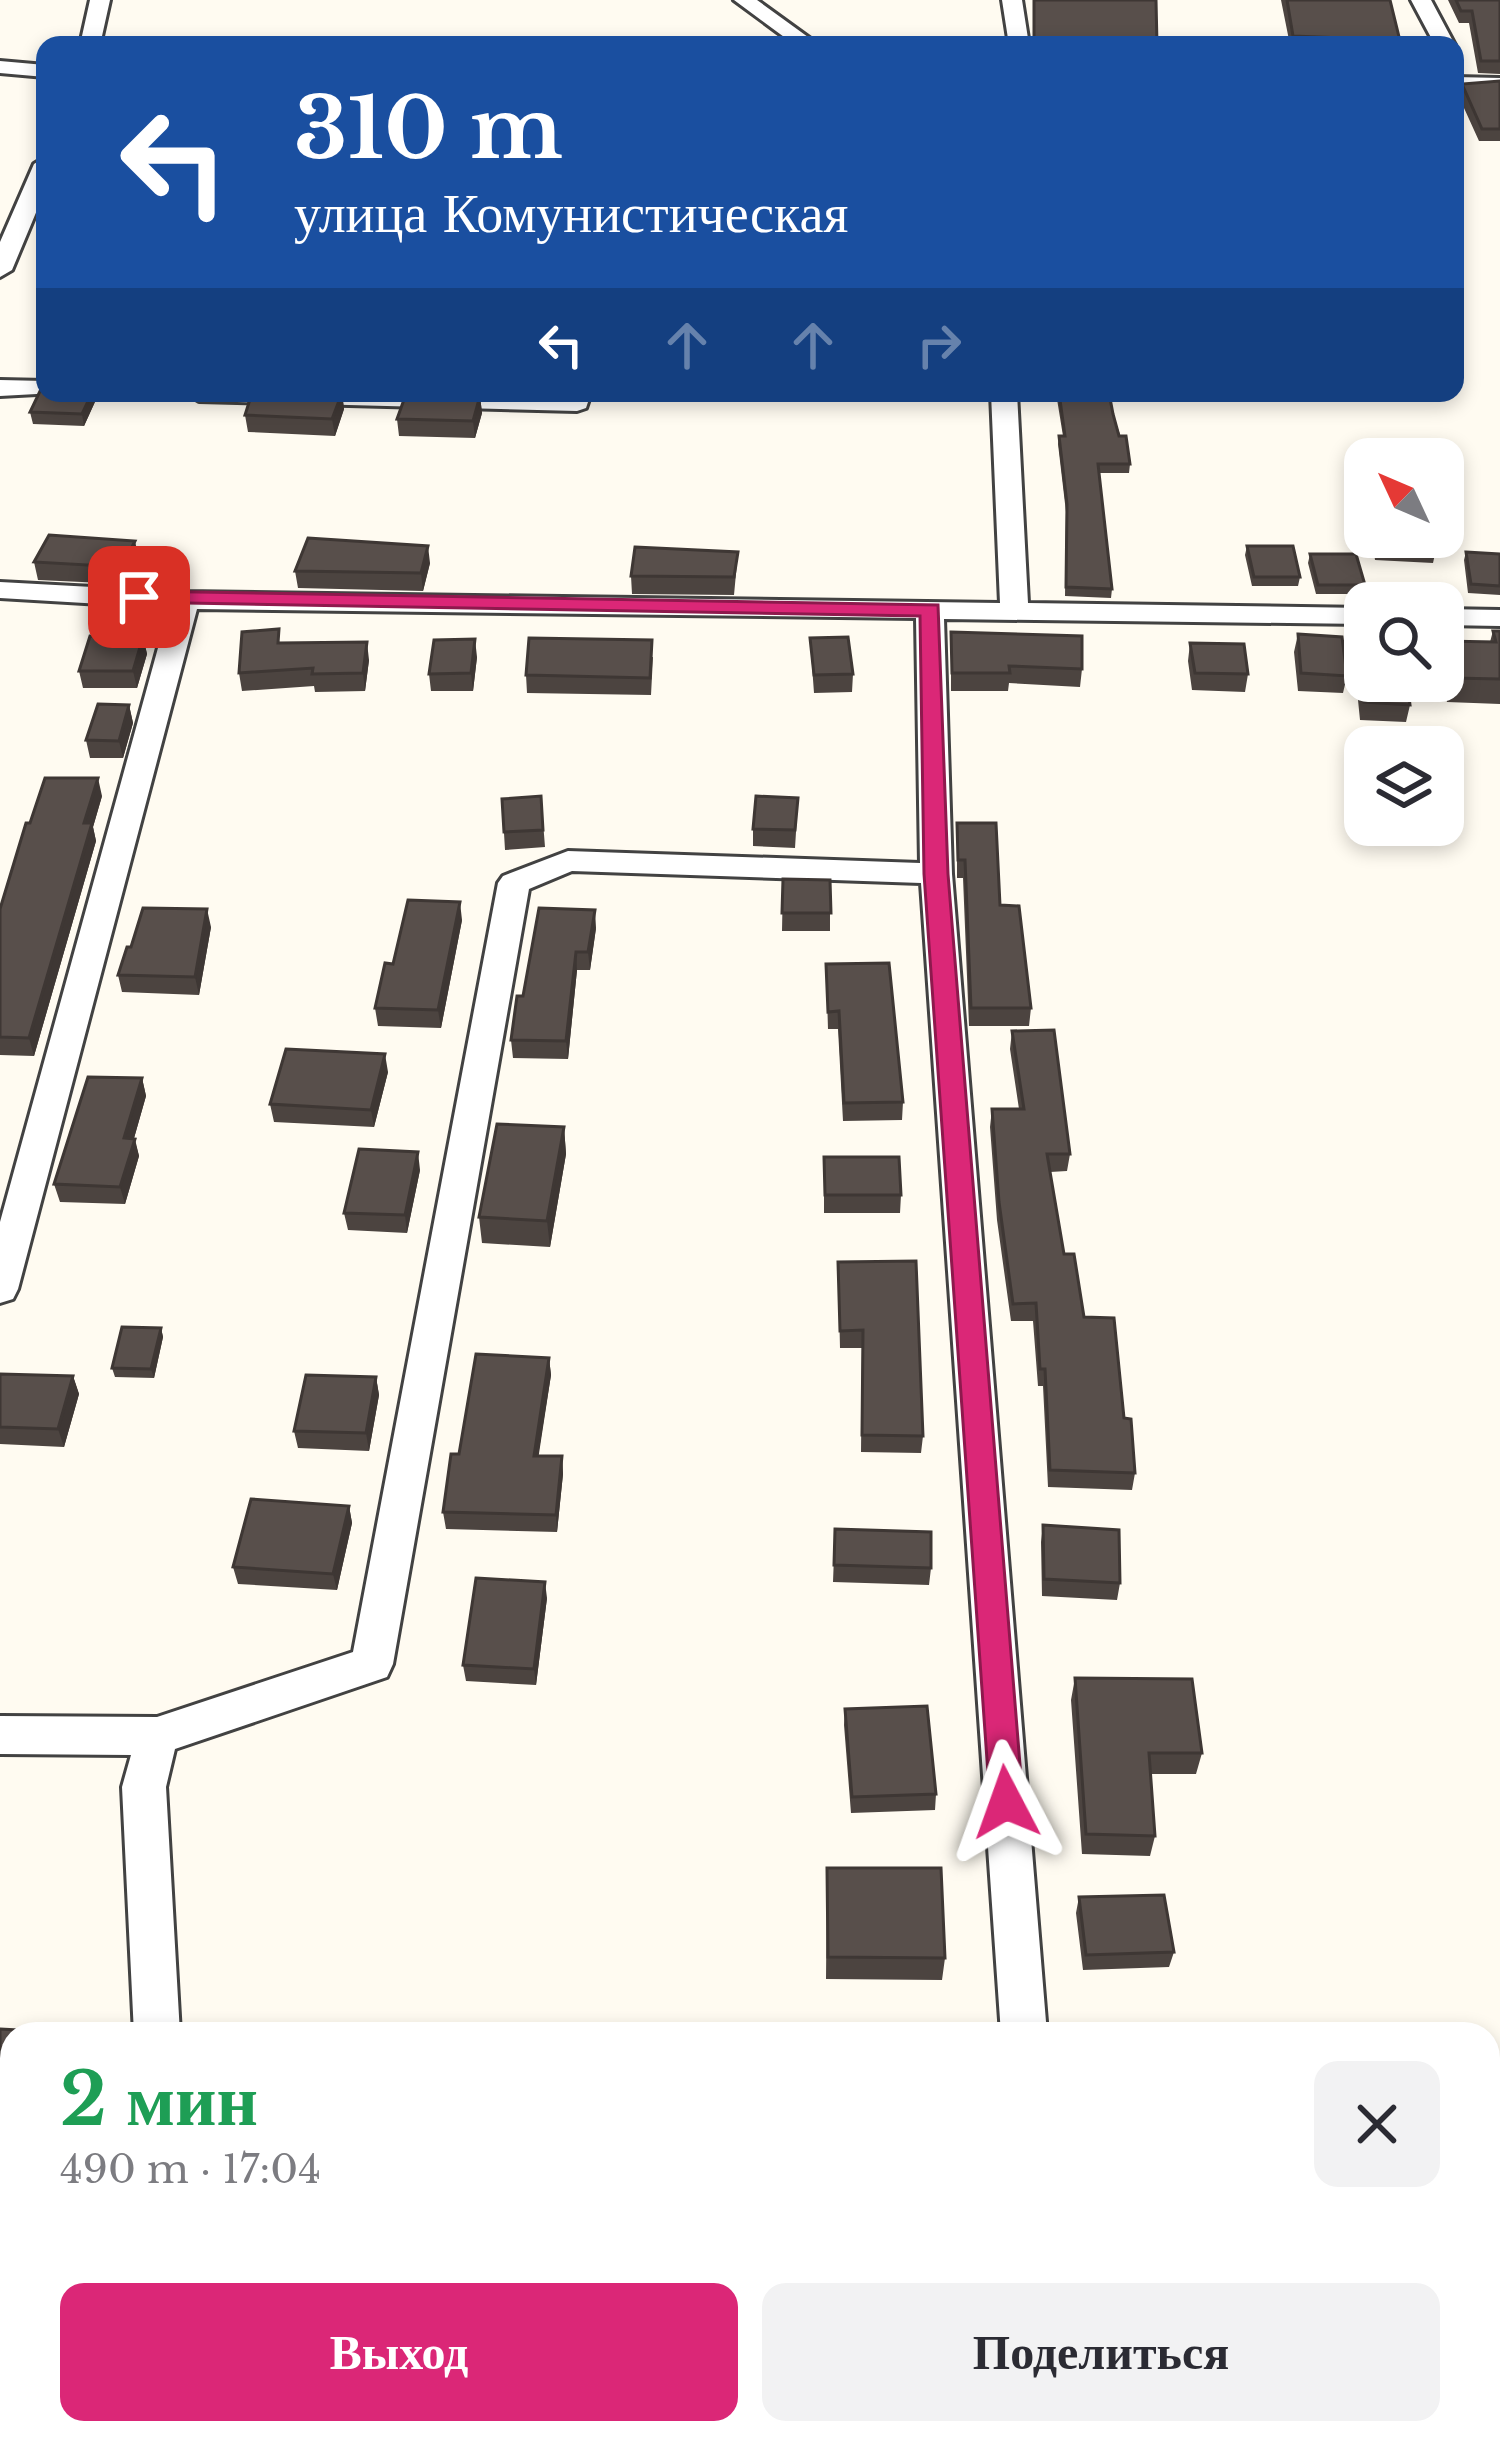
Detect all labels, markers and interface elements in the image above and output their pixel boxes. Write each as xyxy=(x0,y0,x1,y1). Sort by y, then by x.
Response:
text: 310 m xyxy=(294,77,563,181)
icon: left xyxy=(96,84,252,240)
text: улица Комунистическая xyxy=(294,180,848,247)
icon: left xyxy=(528,312,594,378)
icon: ahead xyxy=(654,312,720,378)
icon: ahead xyxy=(780,312,846,378)
icon: right xyxy=(906,312,972,378)
north arrow xyxy=(1344,438,1464,558)
map controls xyxy=(1344,438,1464,846)
pin xyxy=(88,546,190,648)
icon: arrive xyxy=(106,564,172,630)
button: search xyxy=(1344,582,1464,702)
button: layers xyxy=(1344,726,1464,846)
position arrow xyxy=(943,1739,1069,1865)
text: 2 мин xyxy=(60,2055,258,2144)
button: close xyxy=(1314,2061,1440,2187)
text: 490 m · 17:04 xyxy=(60,2145,321,2194)
button: Выход xyxy=(60,2283,738,2421)
button: Поделиться xyxy=(762,2283,1440,2421)

